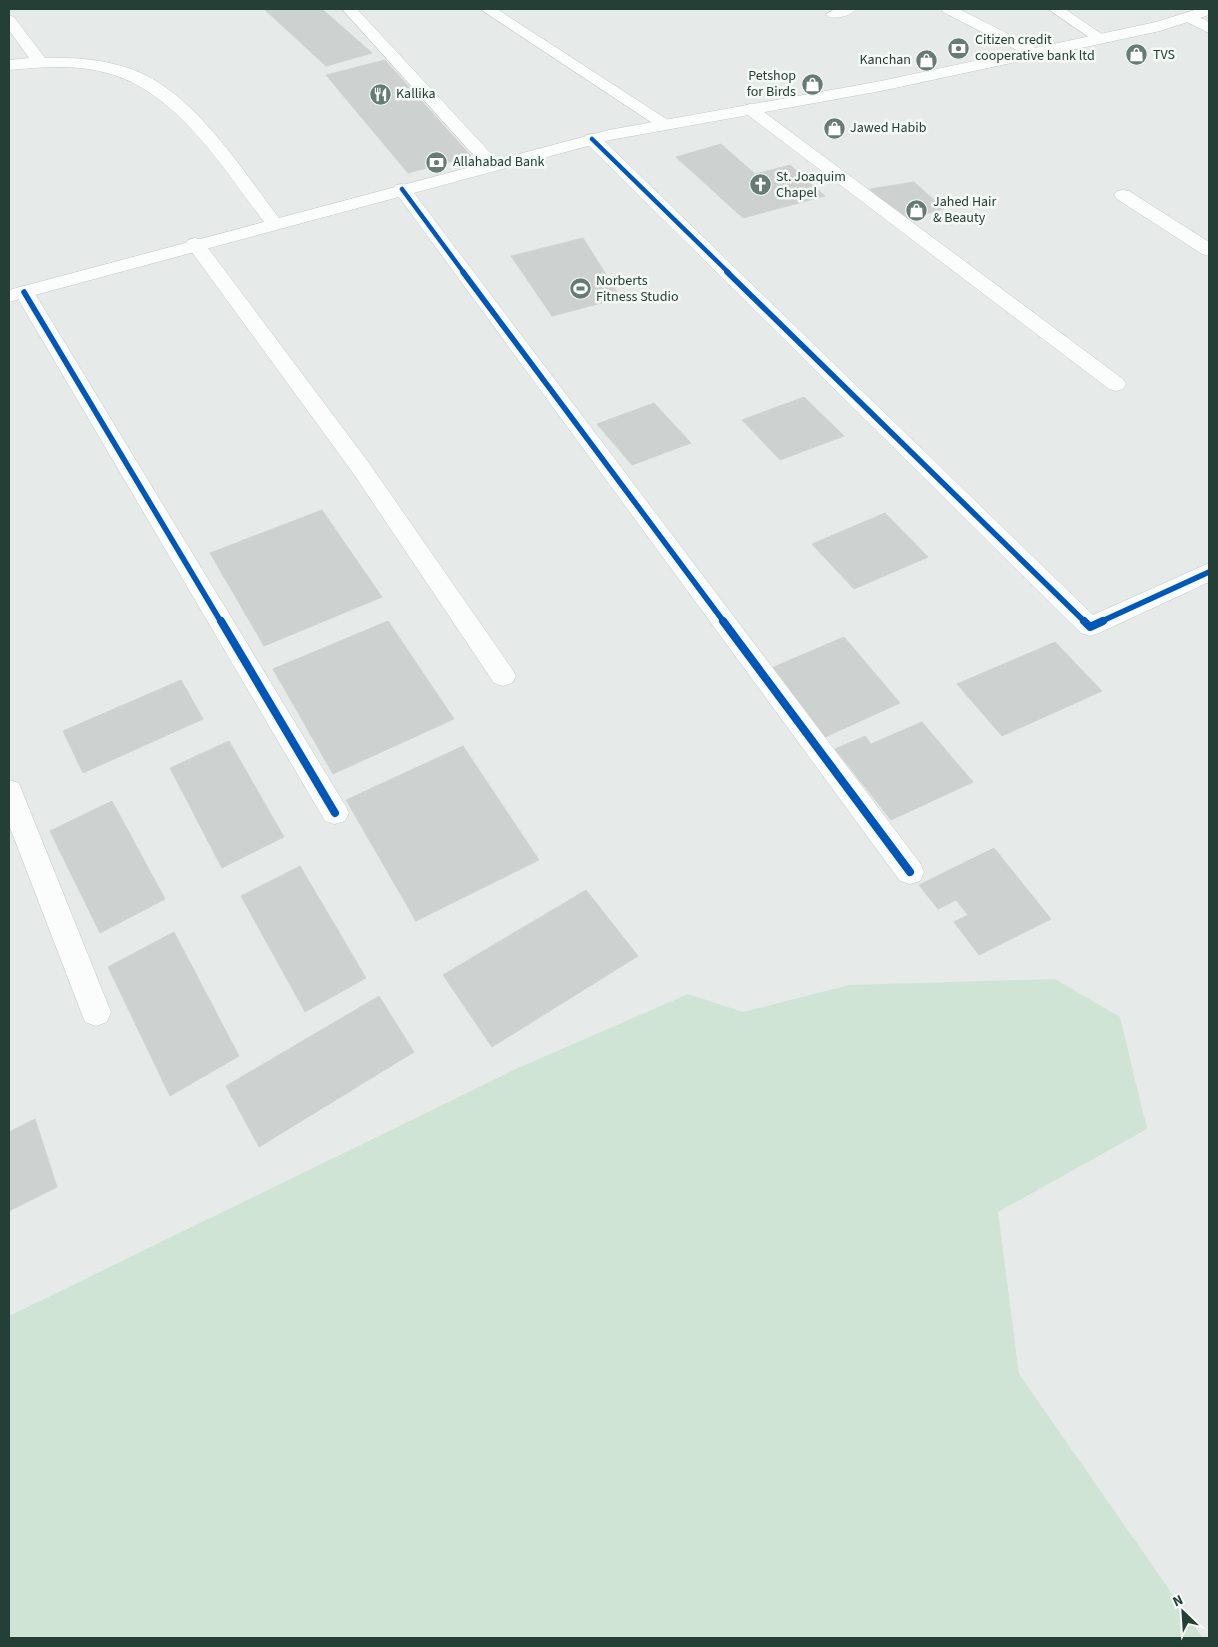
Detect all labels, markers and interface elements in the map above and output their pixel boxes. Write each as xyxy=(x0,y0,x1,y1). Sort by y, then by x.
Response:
place label: Citizen credit cooperative bank ltd xyxy=(975,30,1095,66)
bank icon: Citizen credit cooperative bank ltd xyxy=(947,36,971,60)
shop icon: TVS xyxy=(1125,43,1149,67)
place label: TVS xyxy=(1153,45,1175,65)
shop icon: Kanchan xyxy=(915,48,939,72)
place label: Kanchan xyxy=(859,50,911,70)
place label: Petshop for Birds xyxy=(747,66,796,102)
shop icon: Petshop for Birds xyxy=(800,72,824,96)
restaurant icon: Kallika xyxy=(368,82,392,106)
place label: Kallika xyxy=(396,84,436,104)
shop icon: Jawed Habib xyxy=(822,116,846,140)
place label: Jawed Habib xyxy=(850,118,927,138)
bank icon: Allahabad Bank xyxy=(425,150,449,174)
place label: Allahabad Bank xyxy=(453,152,545,172)
place label: St. Joaquim Chapel xyxy=(776,167,846,203)
church icon: St. Joaquim Chapel xyxy=(748,173,772,197)
place label: Jahed Hair & Beauty xyxy=(933,192,997,228)
shop icon: Jahed Hair & Beauty xyxy=(905,198,929,222)
place label: Norberts Fitness Studio xyxy=(596,271,679,307)
sports icon: Norberts Fitness Studio xyxy=(568,277,592,301)
north arrow xyxy=(1158,1587,1208,1637)
text: N xyxy=(1169,1590,1186,1612)

